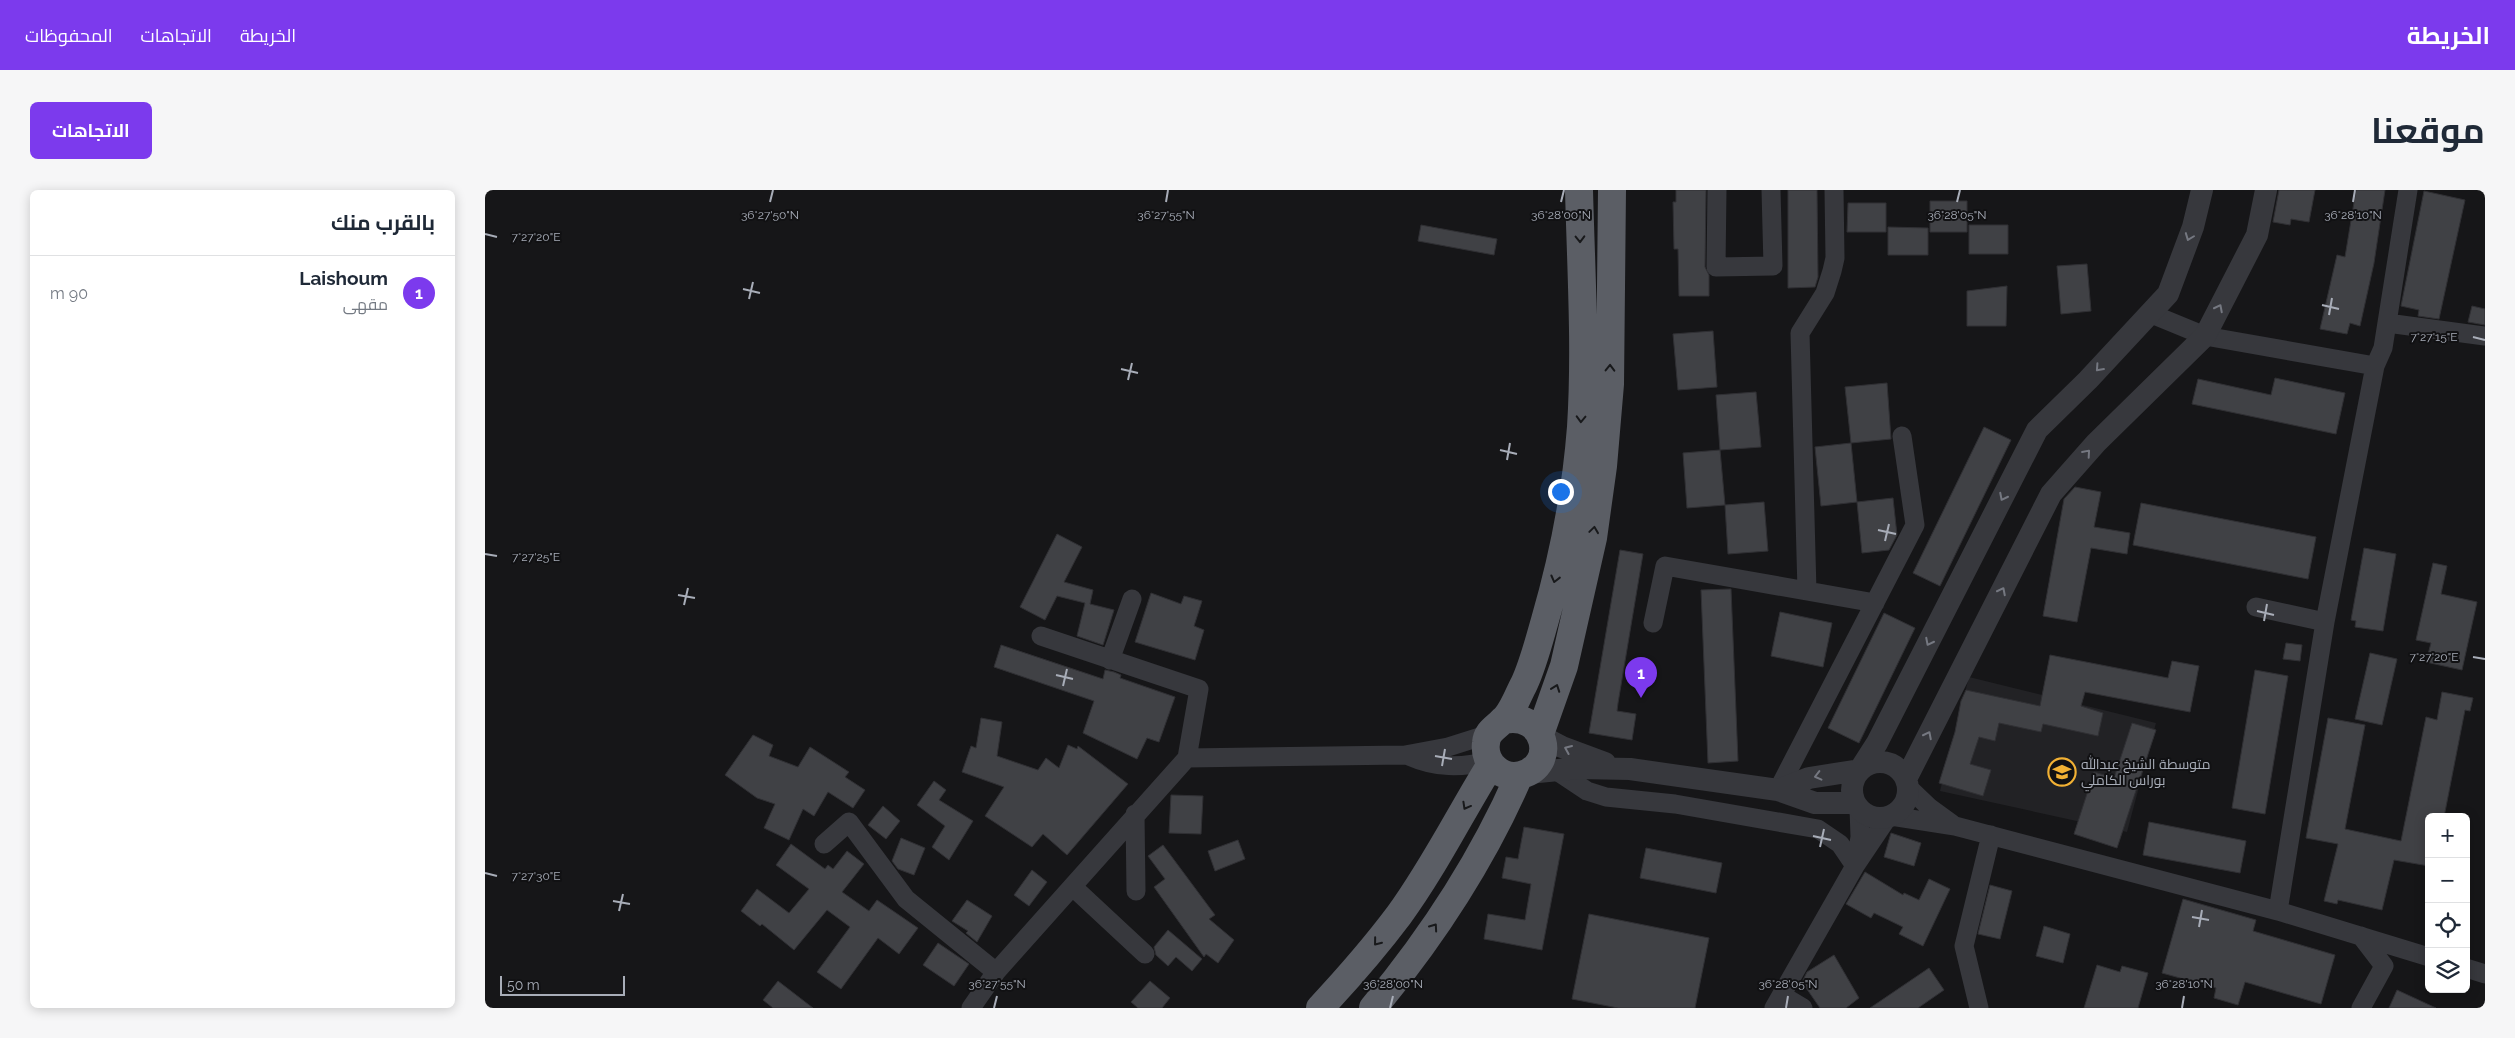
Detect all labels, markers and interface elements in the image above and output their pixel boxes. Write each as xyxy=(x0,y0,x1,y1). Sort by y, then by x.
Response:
text: الخريطة xyxy=(2407,21,2490,50)
text: المحفوظات xyxy=(25,25,113,46)
text: الاتجاهات xyxy=(141,25,212,46)
text: الخريطة xyxy=(240,25,296,46)
button: الاتجاهات xyxy=(30,102,152,159)
text: موقعنا xyxy=(2371,110,2485,151)
text: 36°27'50"N xyxy=(741,208,799,222)
text: 36°27'55"N xyxy=(1137,208,1195,222)
text: 36°28'00"N xyxy=(1531,208,1591,222)
text: 36°28'05"N xyxy=(1927,208,1987,222)
text: 36°28'10"N xyxy=(2324,208,2382,222)
text: بالقرب منك xyxy=(331,210,435,235)
text: 7°27'20"E xyxy=(512,230,560,244)
one-way arrow xyxy=(2185,232,2196,241)
one-way arrow xyxy=(1575,235,1585,243)
text: Laishoum xyxy=(299,267,388,289)
text: 90 m xyxy=(50,284,88,303)
text: 1 xyxy=(415,284,423,303)
text: مقهى xyxy=(343,295,388,314)
one-way arrow xyxy=(2213,305,2223,314)
text: 7°27'15"E xyxy=(2410,330,2458,344)
one-way arrow xyxy=(2095,363,2104,372)
one-way arrow xyxy=(1605,364,1615,372)
one-way arrow xyxy=(1576,415,1586,423)
one-way arrow xyxy=(2081,450,2090,459)
your location xyxy=(1548,479,1574,505)
one-way arrow xyxy=(1999,492,2009,501)
one-way arrow xyxy=(1588,526,1599,534)
text: 7°27'25"E xyxy=(512,550,560,564)
one-way arrow xyxy=(1551,574,1561,582)
one-way arrow xyxy=(1996,587,2006,596)
one-way arrow xyxy=(1925,637,1935,646)
text: 7°27'20"E xyxy=(2410,650,2458,664)
pin: 1 xyxy=(1625,657,1657,698)
one-way arrow xyxy=(1550,684,1560,693)
one-way arrow xyxy=(1922,731,1932,740)
one-way arrow xyxy=(1564,745,1573,756)
place label: متوسطة الشيخ عبدالله بوراس الكاملي xyxy=(2081,755,2210,792)
school or university icon: متوسطة الشيخ عبدالله بوراس الكاملي xyxy=(2047,757,2077,787)
one-way arrow xyxy=(1813,770,1822,781)
one-way arrow xyxy=(1462,801,1472,810)
map controls xyxy=(2425,813,2470,993)
button: + xyxy=(2425,813,2470,858)
button: − xyxy=(2425,858,2470,903)
text: 7°27'30"E xyxy=(511,869,561,883)
button: locate xyxy=(2425,903,2470,948)
one-way arrow xyxy=(1428,924,1437,933)
one-way arrow xyxy=(1375,936,1383,945)
button: layers xyxy=(2425,948,2470,993)
scale bar xyxy=(500,973,625,996)
text: 50 m xyxy=(507,977,540,993)
text: 36°27'55"N xyxy=(968,977,1026,991)
text: 36°28'00"N xyxy=(1363,977,1423,991)
text: 36°28'05"N xyxy=(1758,977,1818,991)
text: 36°28'10"N xyxy=(2155,977,2213,991)

